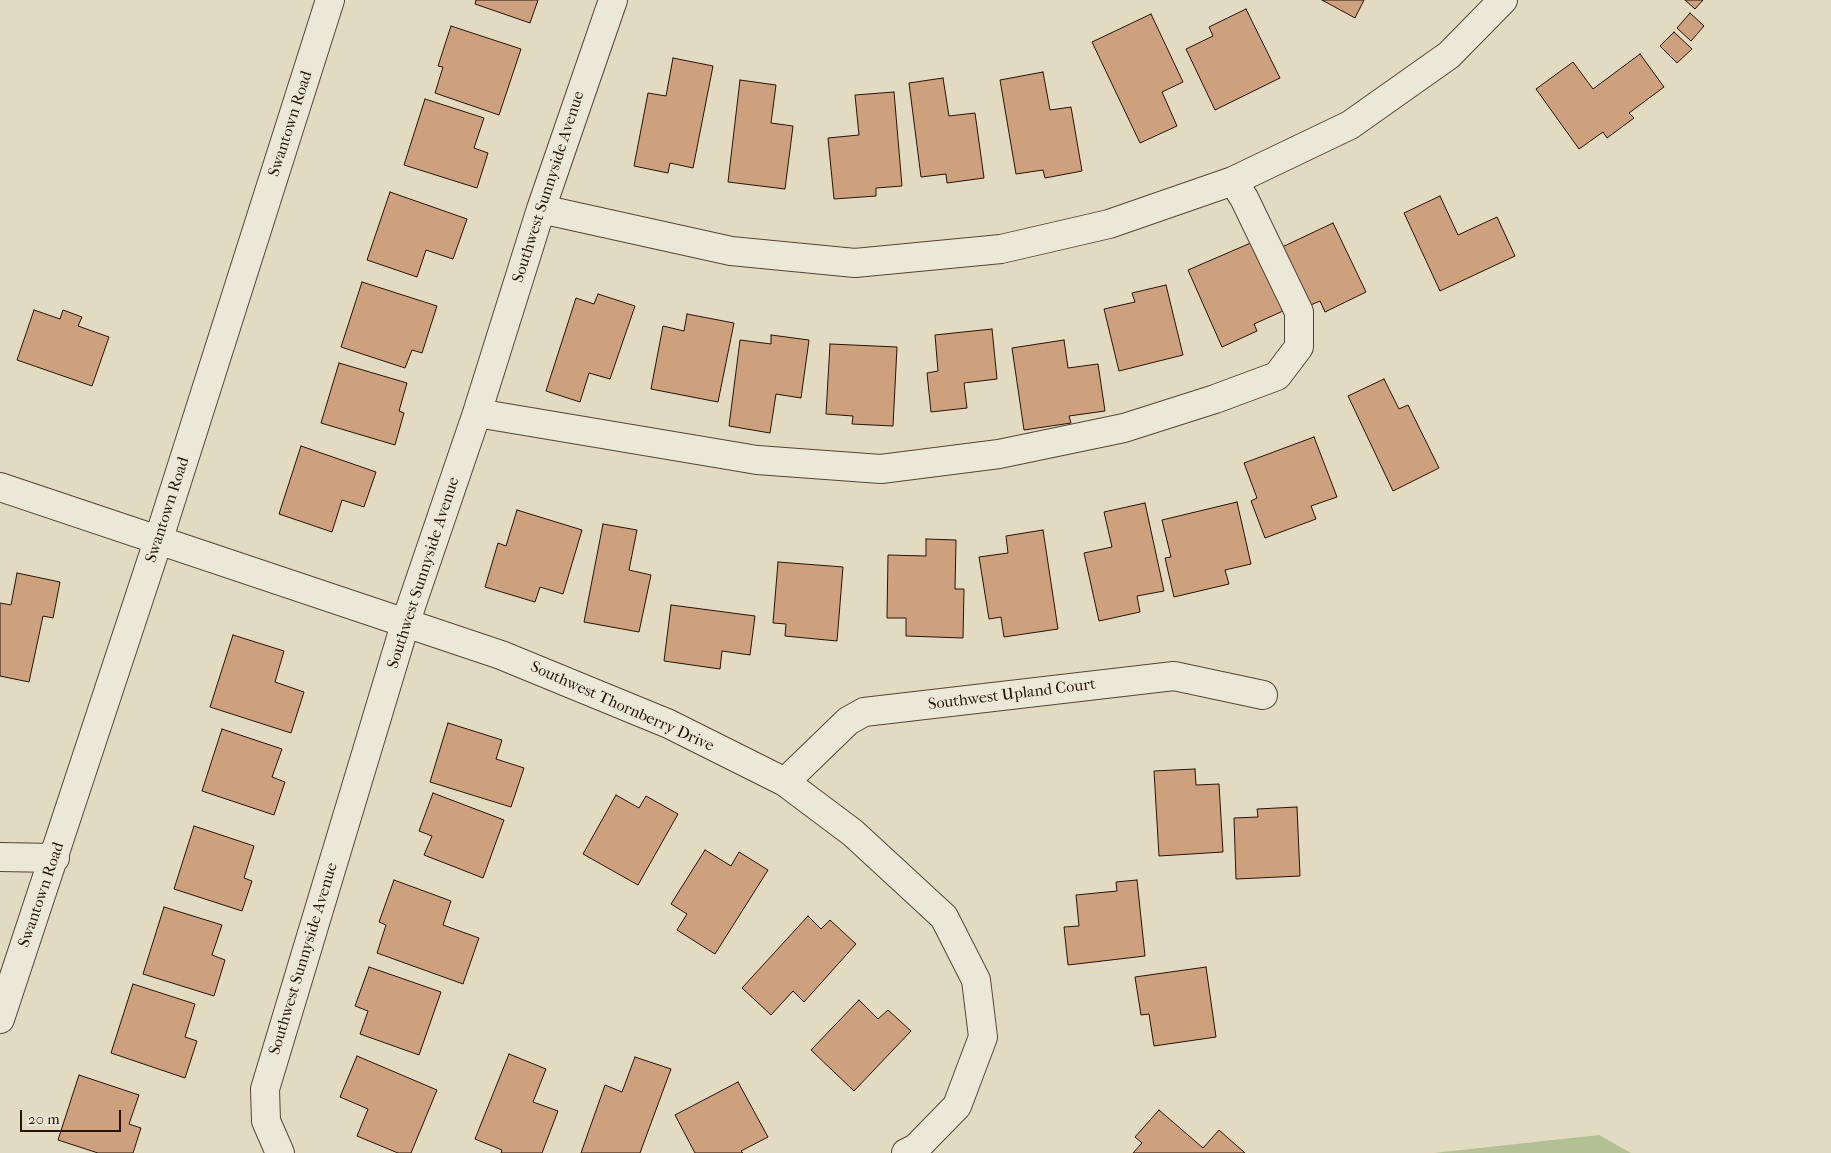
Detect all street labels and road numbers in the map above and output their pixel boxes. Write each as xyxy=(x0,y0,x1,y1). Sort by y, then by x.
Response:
street label: Swantown Road xyxy=(265,69,317,179)
street label: Southwest Sunnyside Avenue xyxy=(509,89,589,285)
street label: Swantown Road xyxy=(142,455,194,565)
street label: Southwest Sunnyside Avenue xyxy=(384,475,464,671)
street label: Southwest Thornberry Drive xyxy=(527,658,717,756)
street label: Southwest Upland Court xyxy=(927,675,1097,715)
street label: Swantown Road xyxy=(15,840,69,950)
street label: Southwest Sunnyside Avenue xyxy=(266,860,342,1058)

